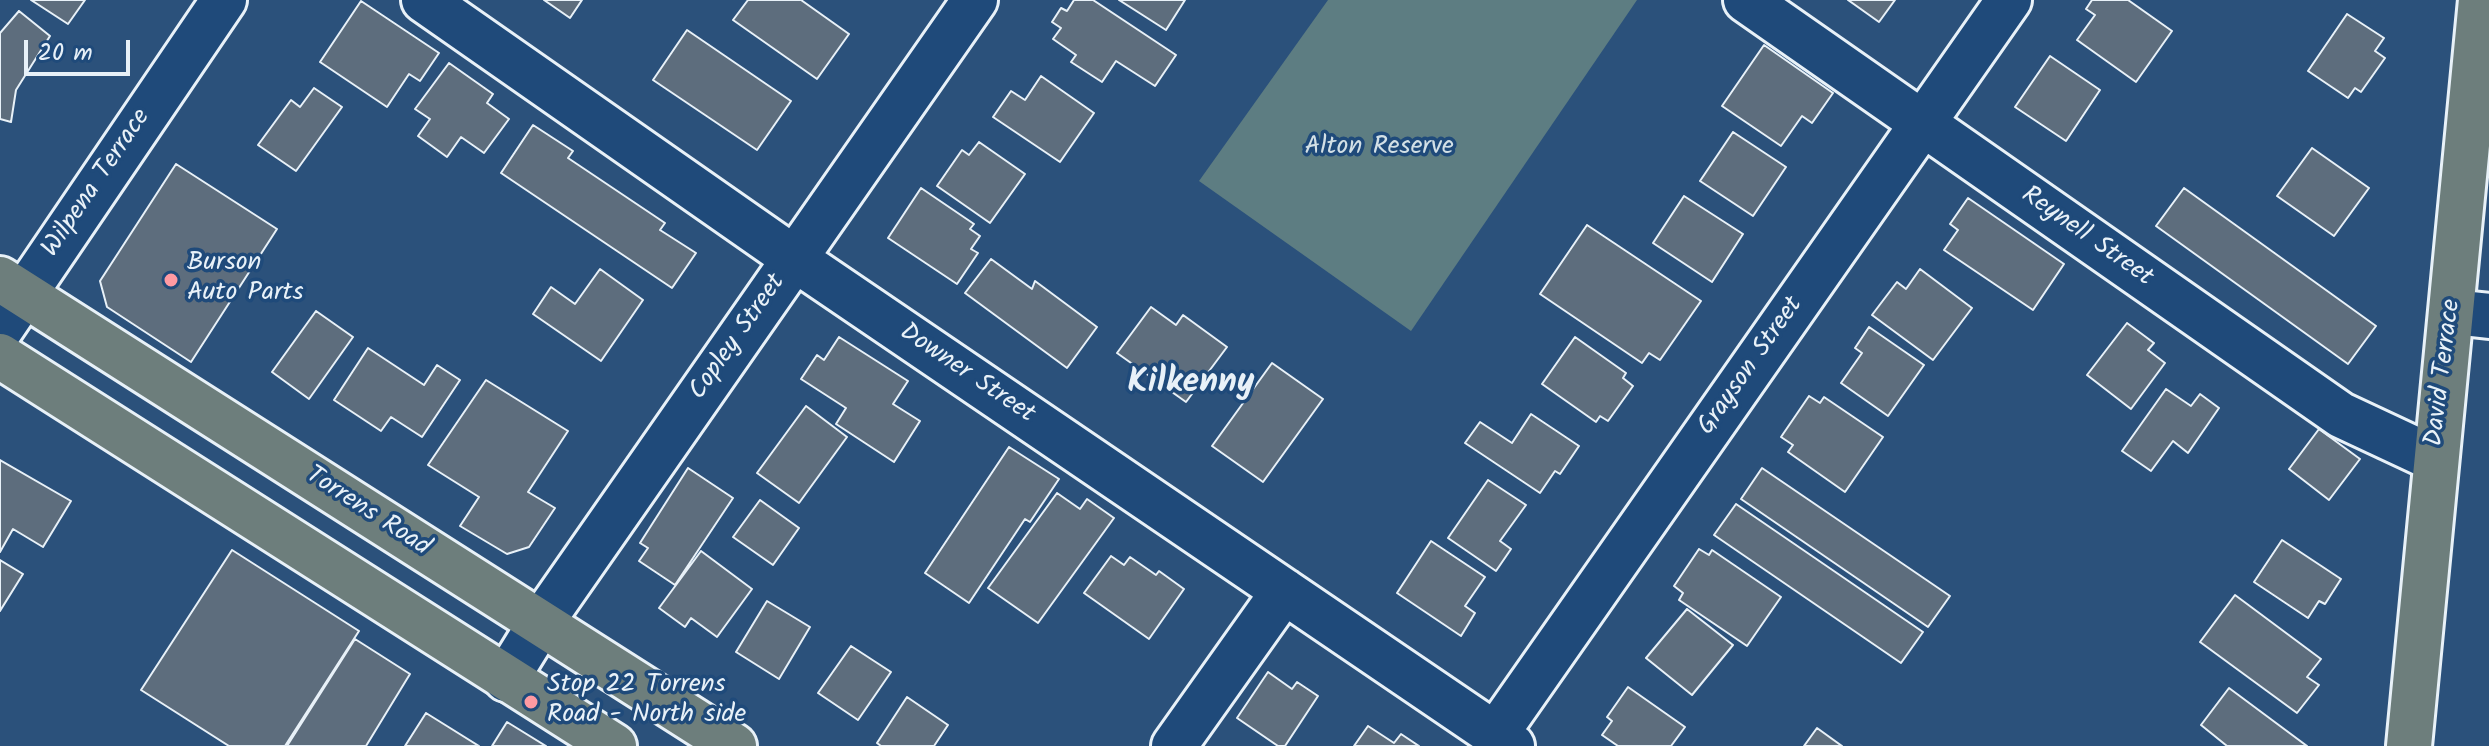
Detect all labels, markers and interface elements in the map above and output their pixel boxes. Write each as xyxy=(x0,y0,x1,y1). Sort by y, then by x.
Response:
scale bar xyxy=(28,24,134,74)
text: 20 m xyxy=(38,34,93,73)
street label: Wilpena Terrace xyxy=(37,104,159,264)
park label: Alton Reserve xyxy=(1304,133,1454,165)
street label: Reynell Street xyxy=(2014,181,2158,295)
place label: Burson Auto Parts xyxy=(187,249,304,310)
street label: Copley Street xyxy=(684,269,794,407)
marker: Burson Auto Parts xyxy=(162,271,180,289)
street label: Grayson Street xyxy=(1693,292,1811,442)
street label: David Terrace xyxy=(2421,298,2469,448)
street label: Downer Street xyxy=(892,318,1040,432)
district label: Kilkenny xyxy=(1127,365,1255,405)
street label: Torrens Road xyxy=(299,461,435,565)
place label: Stop 22 Torrens Road - North side xyxy=(547,671,746,732)
marker: Stop 22 Torrens Road - North side xyxy=(522,693,540,711)

